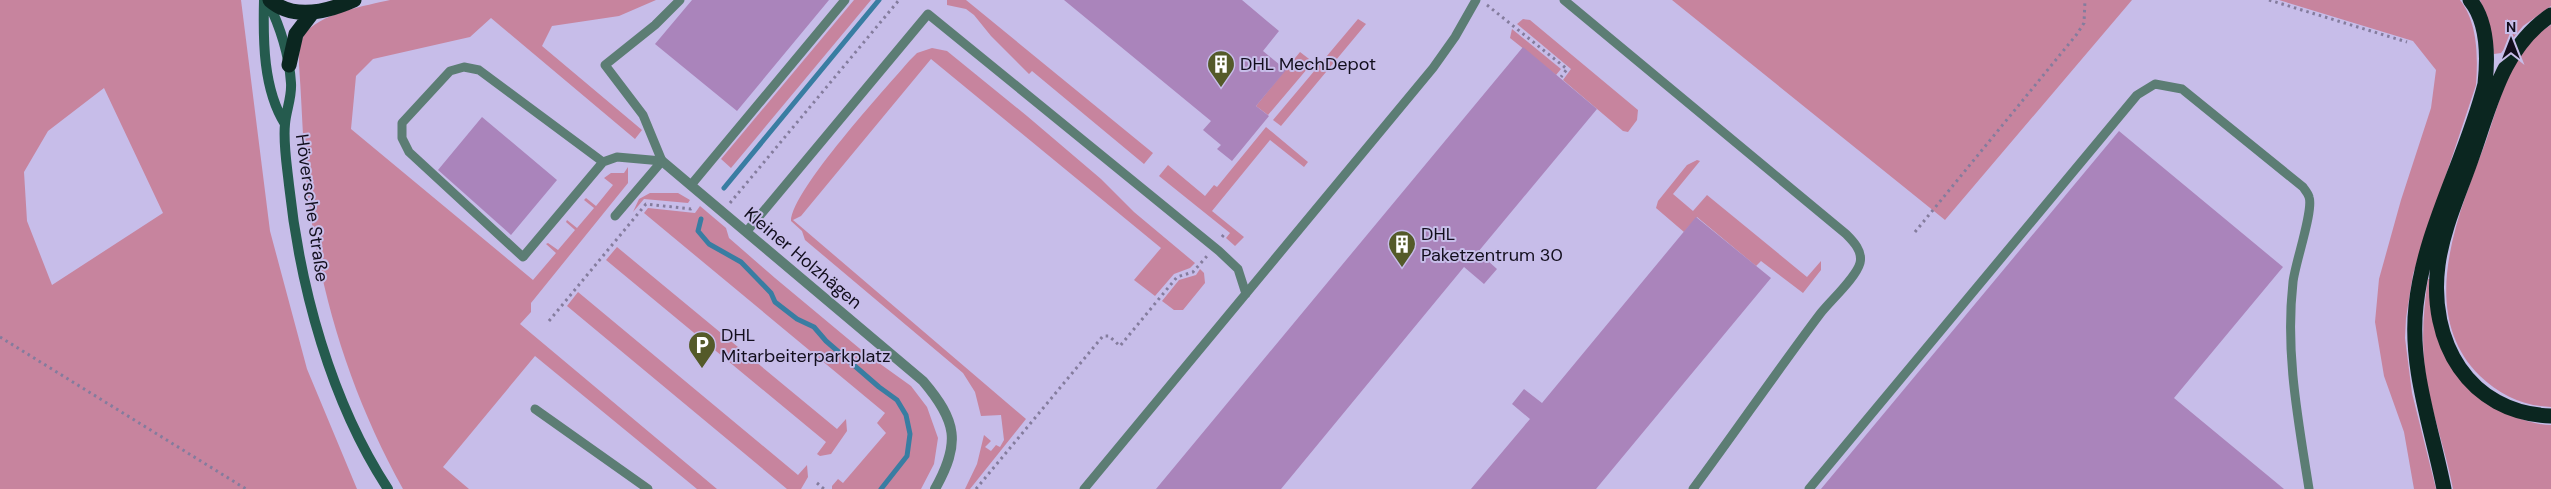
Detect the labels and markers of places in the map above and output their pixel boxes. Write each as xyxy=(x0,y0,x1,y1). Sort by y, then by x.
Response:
building icon: DHL MechDepot xyxy=(1206,49,1236,88)
place label: DHL MechDepot xyxy=(1240,52,1376,76)
place label: DHL Paketzentrum 30 xyxy=(1421,222,1563,267)
building icon: DHL Paketzentrum 30 xyxy=(1387,229,1417,268)
place label: DHL Mitarbeiterparkplatz xyxy=(721,323,890,368)
parking icon: DHL Mitarbeiterparkplatz xyxy=(687,330,717,369)

